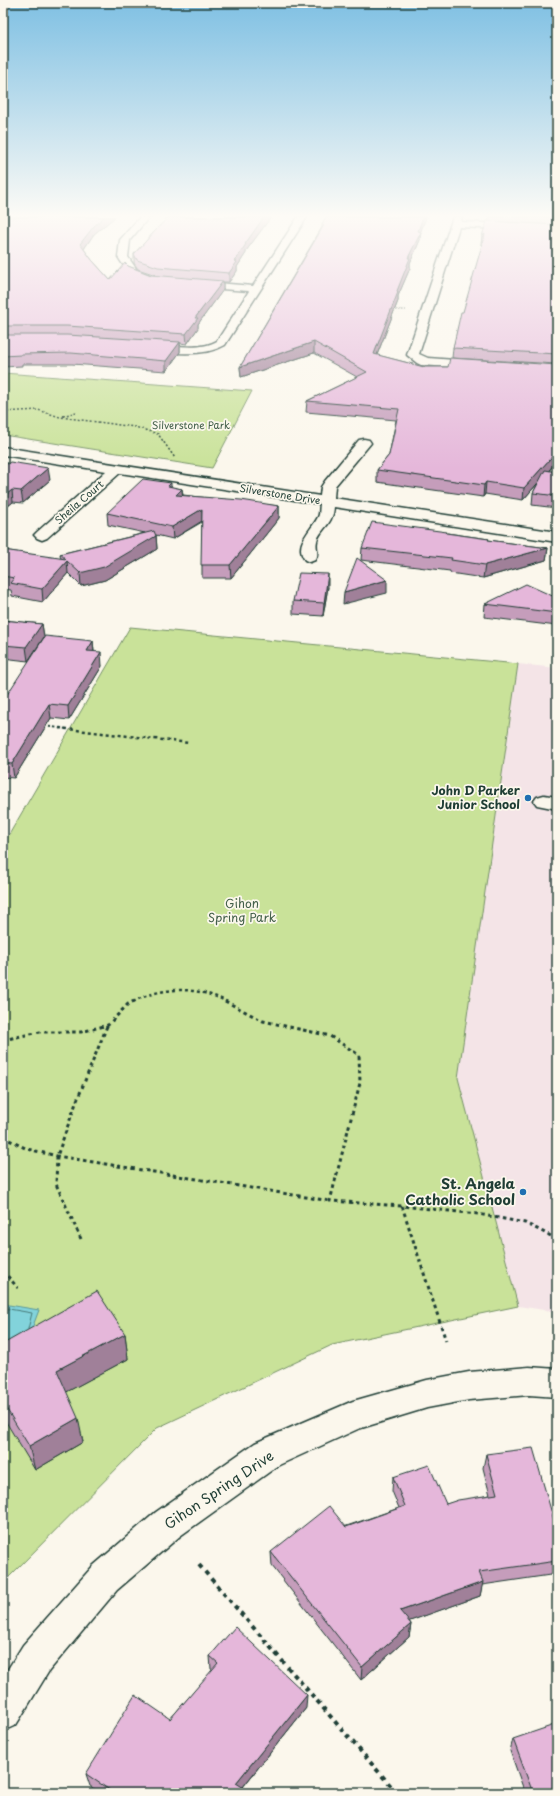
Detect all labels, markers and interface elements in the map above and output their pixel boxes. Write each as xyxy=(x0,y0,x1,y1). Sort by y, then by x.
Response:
park label: Silverstone Park xyxy=(152,417,230,432)
street label: Sheila Court xyxy=(51,476,106,527)
street label: Silverstone Drive xyxy=(239,480,322,507)
place label: John D Parker Junior School xyxy=(431,781,521,813)
marker: John D Parker Junior School xyxy=(523,793,533,803)
park label: Gihon Spring Park xyxy=(208,894,276,926)
place label: St. Angela Catholic School xyxy=(405,1173,516,1210)
marker: St. Angela Catholic School xyxy=(518,1187,528,1197)
street label: Gihon Spring Drive xyxy=(160,1445,278,1534)

